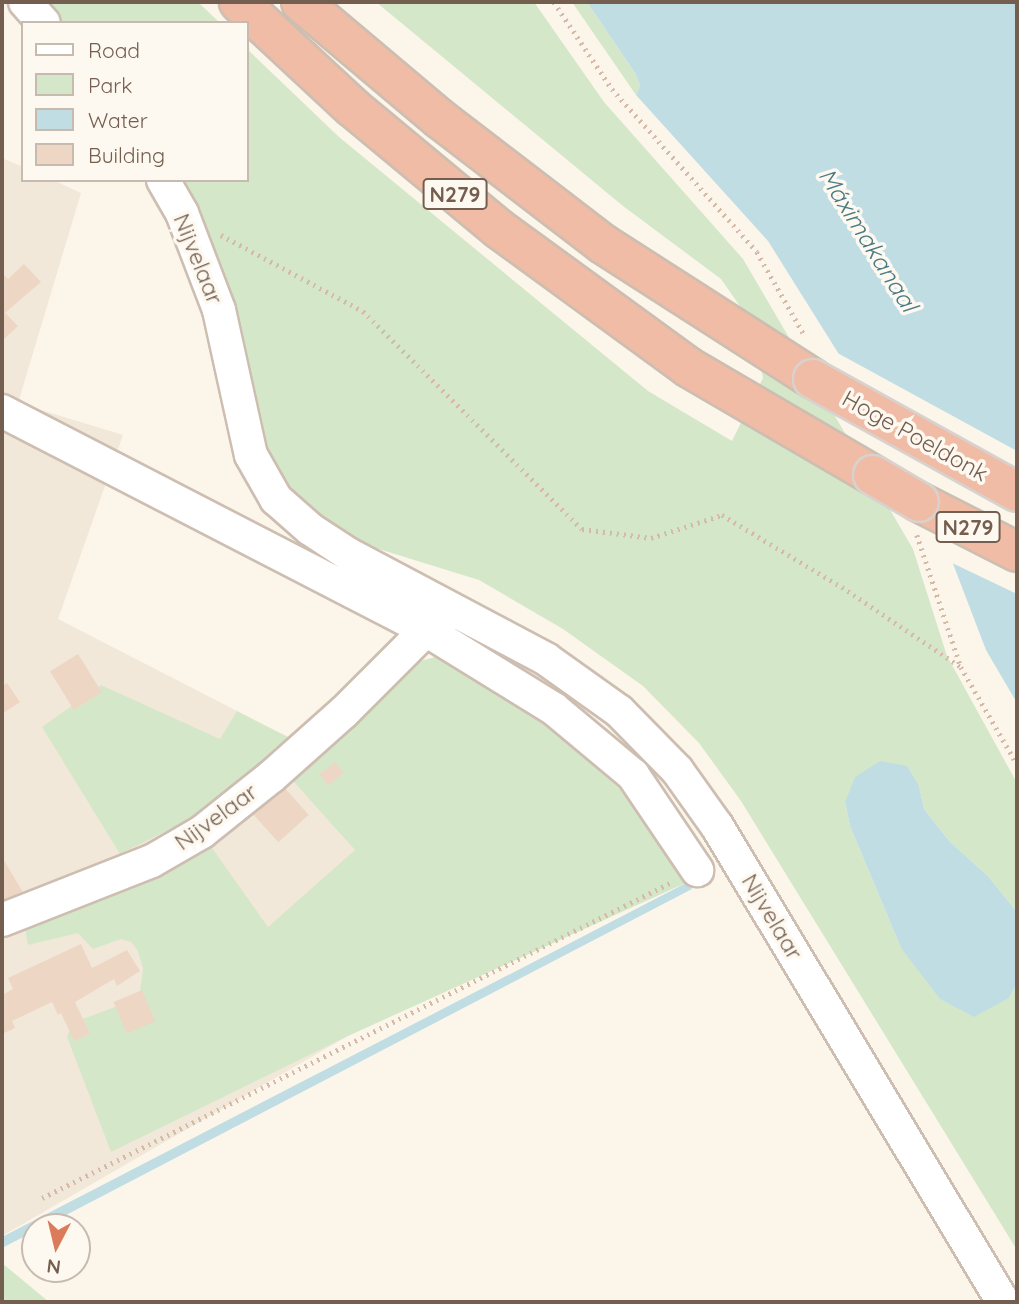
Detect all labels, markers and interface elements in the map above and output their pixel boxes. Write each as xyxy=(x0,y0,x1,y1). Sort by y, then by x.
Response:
legend xyxy=(21,21,248,182)
text: Road xyxy=(88,37,140,63)
text: Park xyxy=(88,72,132,98)
text: Water xyxy=(88,107,148,133)
text: Building xyxy=(88,142,165,168)
water label: Máximakanaal xyxy=(812,163,924,317)
road number: N279 xyxy=(422,176,488,212)
street label: Nijvelaar xyxy=(167,210,229,308)
street label: Hoge Poeldonk xyxy=(837,385,993,487)
road number: N279 xyxy=(935,510,1001,544)
street label: Nijvelaar xyxy=(169,778,263,856)
street label: Nijvelaar xyxy=(736,869,808,965)
north arrow xyxy=(21,1213,91,1283)
text: N xyxy=(45,1254,62,1280)

